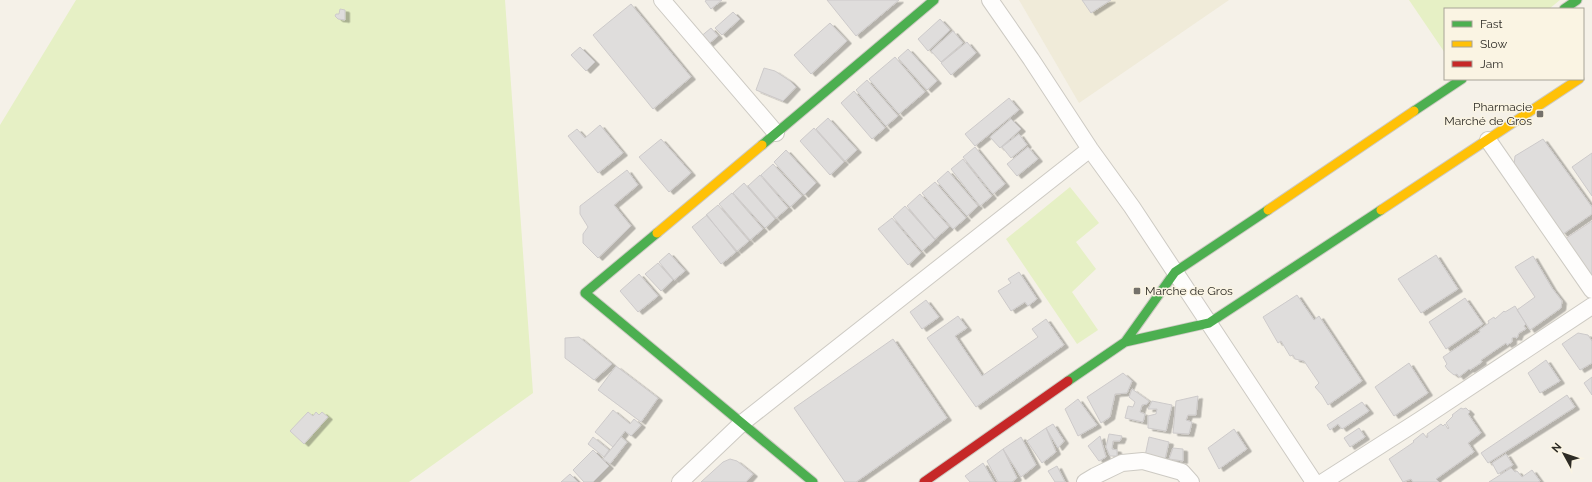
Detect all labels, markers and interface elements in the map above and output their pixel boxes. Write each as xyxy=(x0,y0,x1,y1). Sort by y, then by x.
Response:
legend xyxy=(1444,8,1584,80)
text: Fast xyxy=(1480,17,1503,31)
text: Slow xyxy=(1480,37,1507,51)
text: Jam xyxy=(1480,57,1503,71)
place label: Pharmacie Marché de Gros xyxy=(1444,100,1532,128)
marker: Pharmacie Marché de Gros xyxy=(1535,109,1545,119)
place label: Marche de Gros xyxy=(1145,284,1233,298)
marker: Marche de Gros xyxy=(1132,286,1142,296)
north arrow xyxy=(1544,434,1584,474)
text: N xyxy=(1549,440,1564,455)

